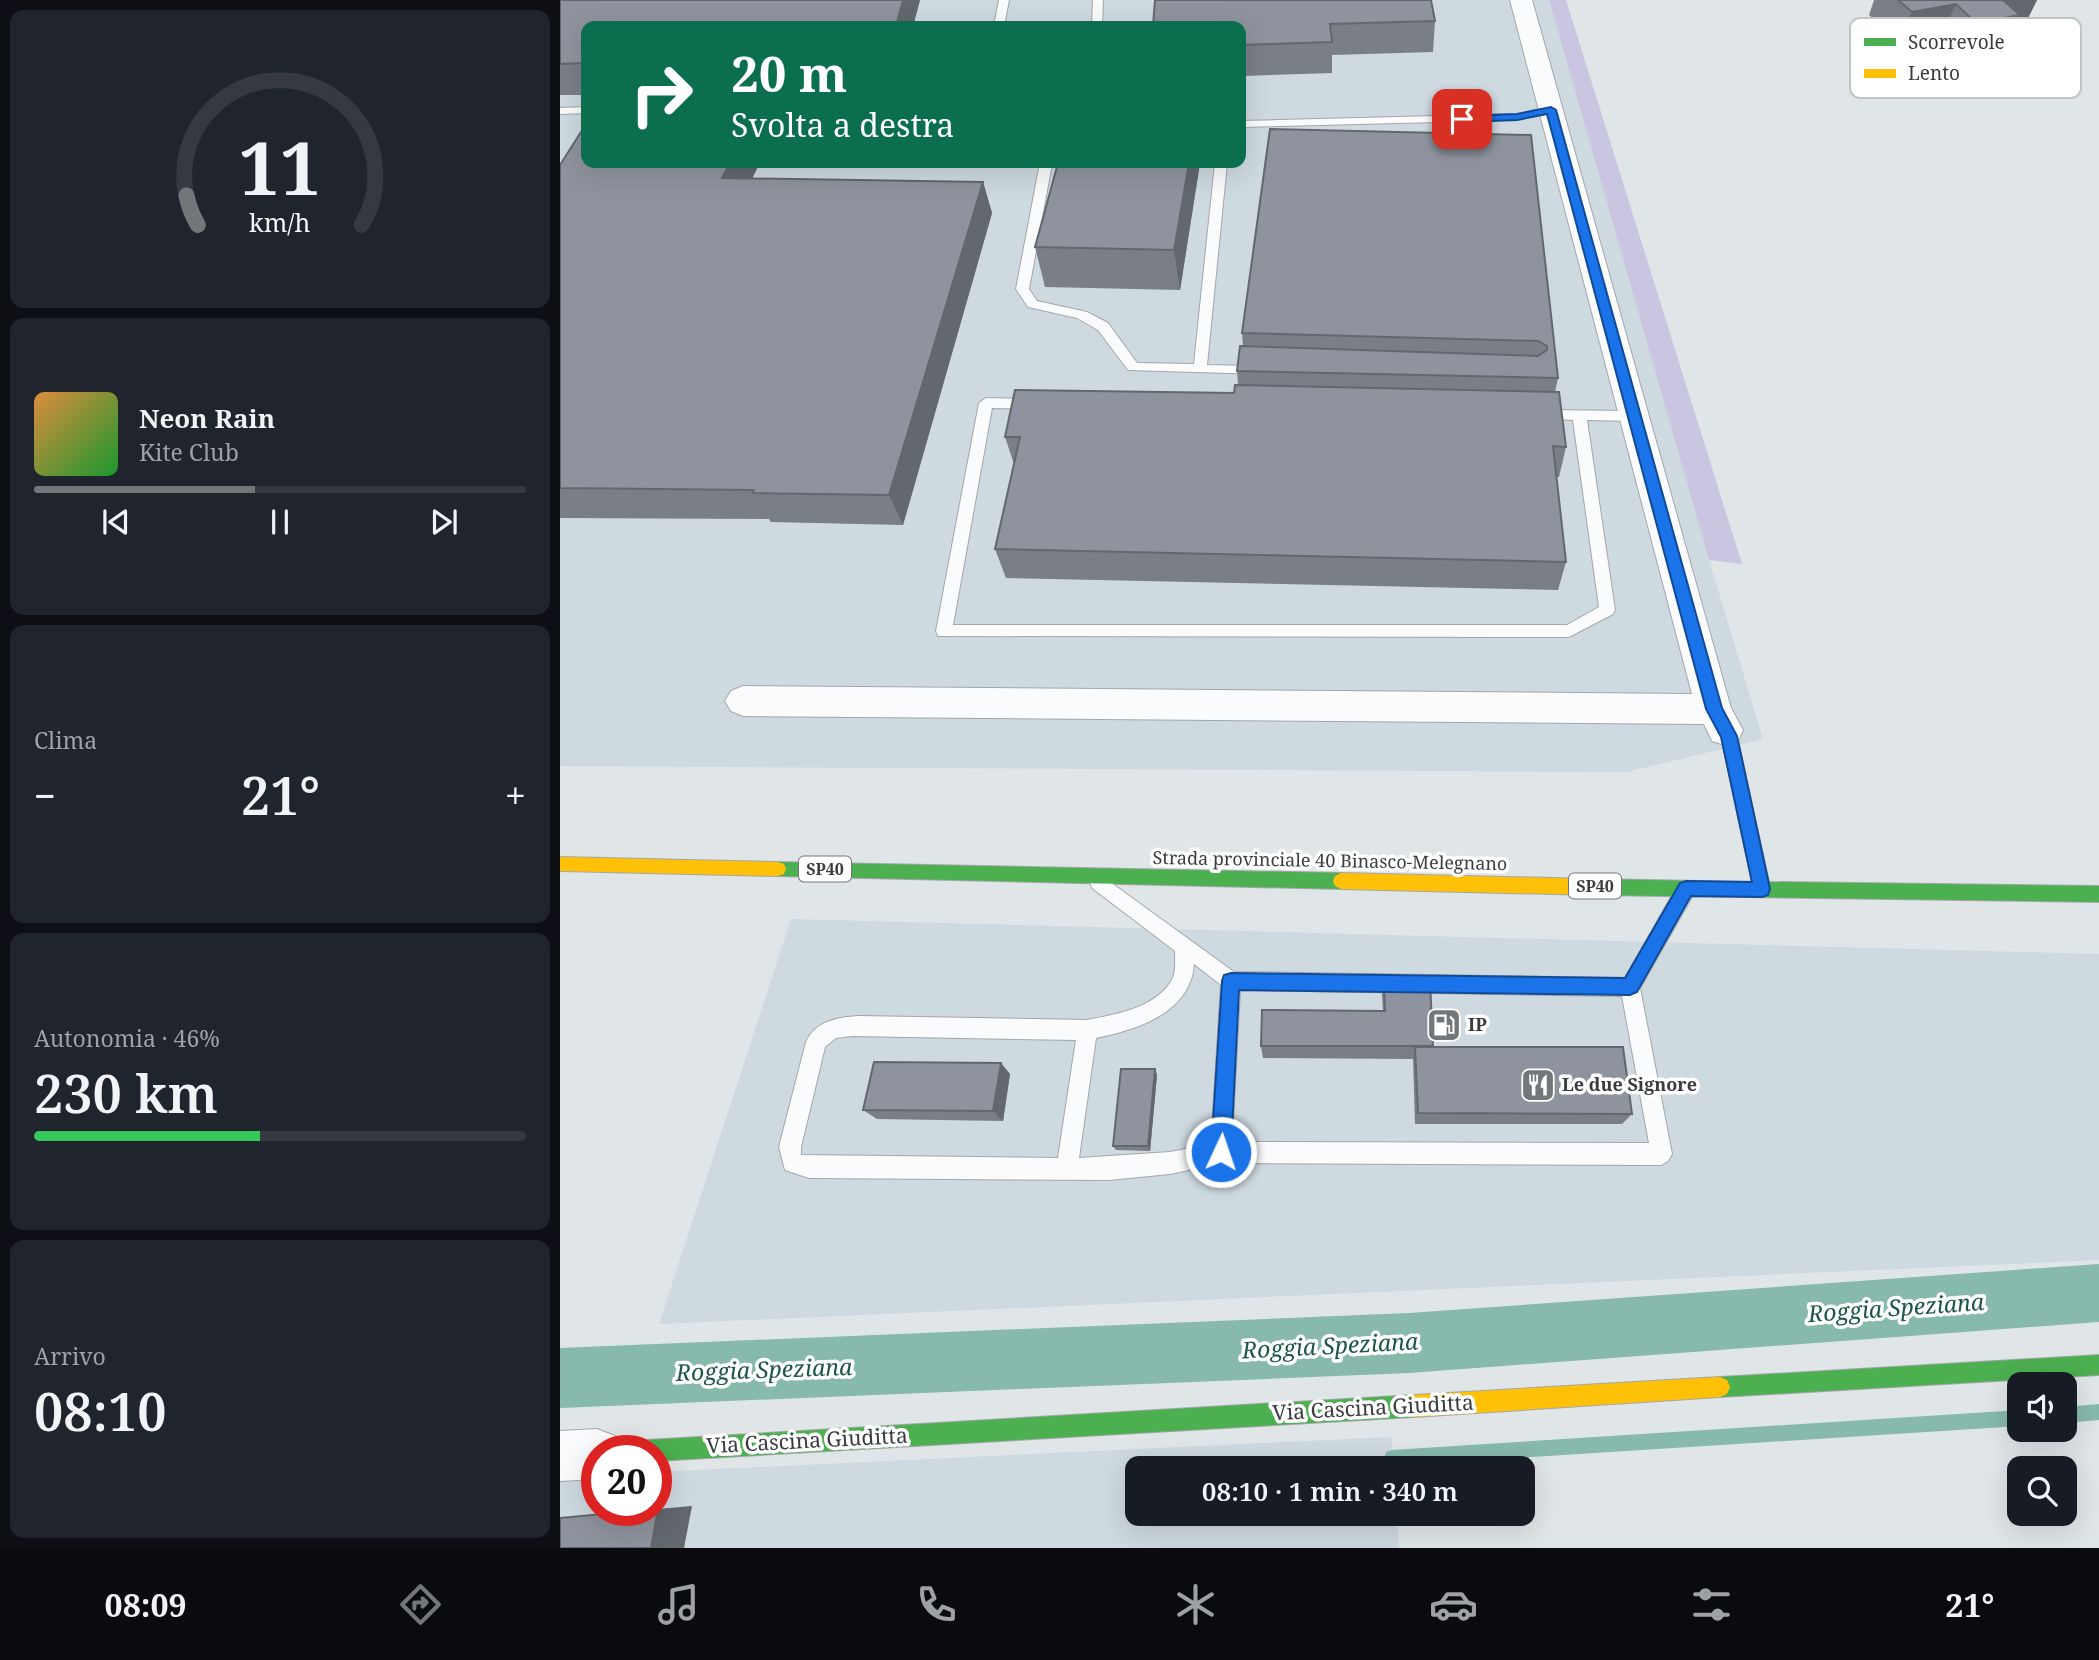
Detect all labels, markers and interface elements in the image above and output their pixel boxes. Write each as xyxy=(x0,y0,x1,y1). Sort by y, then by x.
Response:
legend xyxy=(1850,18,2081,98)
text: Scorrevole xyxy=(1908,29,2005,55)
text: 20 m xyxy=(731,40,847,106)
icon: right xyxy=(616,49,707,140)
text: Lento xyxy=(1908,60,1960,86)
pin xyxy=(1432,89,1492,149)
icon: arrive xyxy=(1443,100,1481,138)
text: Svolta a destra xyxy=(731,103,954,146)
text: 11 xyxy=(239,117,321,216)
text: km/h xyxy=(249,205,311,239)
text: Neon Rain xyxy=(139,400,275,436)
text: Kite Club xyxy=(139,436,239,468)
icon: previous xyxy=(97,503,135,541)
icon: pause xyxy=(261,503,299,541)
icon: next xyxy=(425,503,463,541)
text: Clima xyxy=(34,724,97,756)
text: 21° xyxy=(241,759,320,830)
text: − xyxy=(34,769,56,821)
text: + xyxy=(505,769,526,821)
street label: Strada provinciale 40 Binasco-Melegnano xyxy=(1152,845,1508,875)
road number: SP40 xyxy=(799,856,851,882)
road number: SP40 xyxy=(1569,874,1621,898)
fuel station icon: IP xyxy=(1425,1006,1463,1044)
place label: IP xyxy=(1468,1012,1487,1036)
text: Autonomia · 46% xyxy=(34,1022,220,1054)
text: 230 km xyxy=(34,1057,218,1128)
restaurant icon: Le due Signore xyxy=(1519,1066,1557,1104)
place label: Le due Signore xyxy=(1562,1072,1697,1096)
position arrow xyxy=(1184,1115,1258,1189)
water label: Roggia Speziana xyxy=(1806,1285,1986,1329)
water label: Roggia Speziana xyxy=(1240,1324,1420,1366)
text: Arrivo xyxy=(34,1340,106,1372)
water label: Roggia Speziana xyxy=(674,1350,853,1388)
map controls xyxy=(2007,1372,2077,1526)
button: sound xyxy=(2007,1372,2077,1442)
text: 08:10 xyxy=(34,1375,167,1446)
street label: Via Cascina Giuditta xyxy=(1272,1388,1474,1426)
street label: Via Cascina Giuditta xyxy=(706,1421,908,1459)
speed limit sign: 20 xyxy=(581,1435,672,1526)
button: search xyxy=(2007,1456,2077,1526)
text: 08:10 · 1 min · 340 m xyxy=(1202,1473,1458,1509)
icon: directions xyxy=(396,1580,445,1629)
icon: music xyxy=(654,1580,703,1629)
icon: phone xyxy=(912,1580,961,1629)
icon: climate xyxy=(1171,1580,1220,1629)
icon: car xyxy=(1429,1580,1478,1629)
icon: filters xyxy=(1687,1580,1736,1629)
text: 08:09 xyxy=(105,1583,187,1626)
text: 21° xyxy=(1945,1583,1994,1626)

